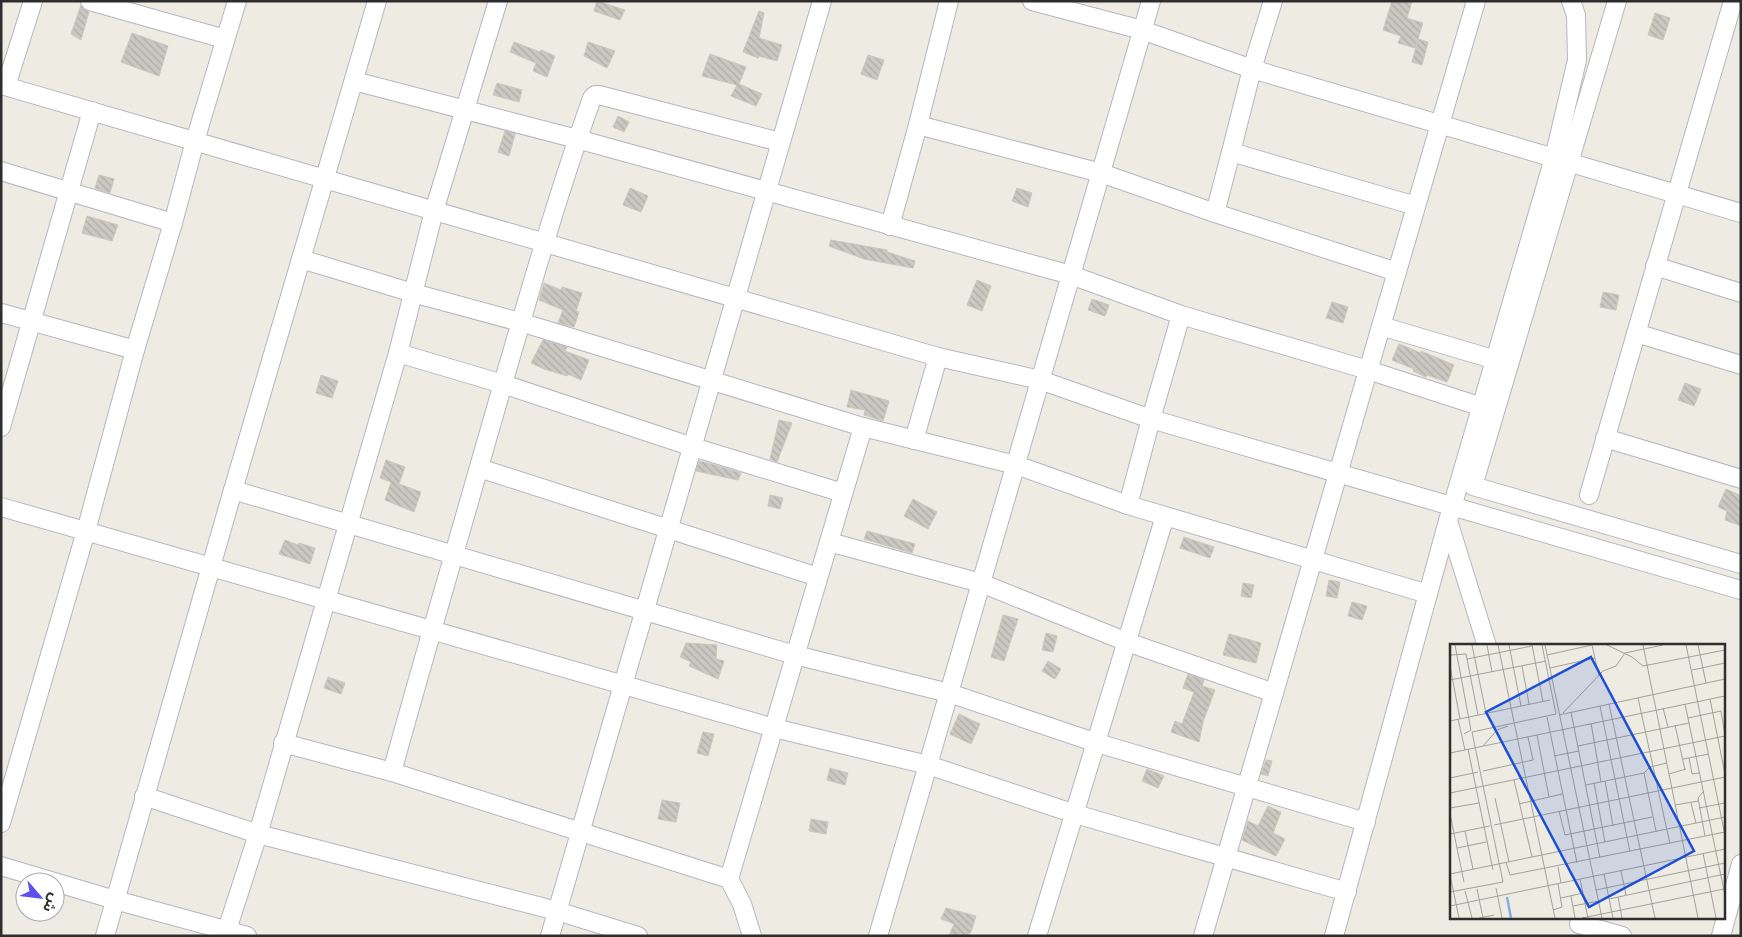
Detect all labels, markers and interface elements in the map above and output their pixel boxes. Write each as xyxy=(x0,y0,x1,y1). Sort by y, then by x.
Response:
inset map xyxy=(1450,644,1724,920)
north arrow xyxy=(15,872,65,922)
text: ش xyxy=(39,890,63,915)

